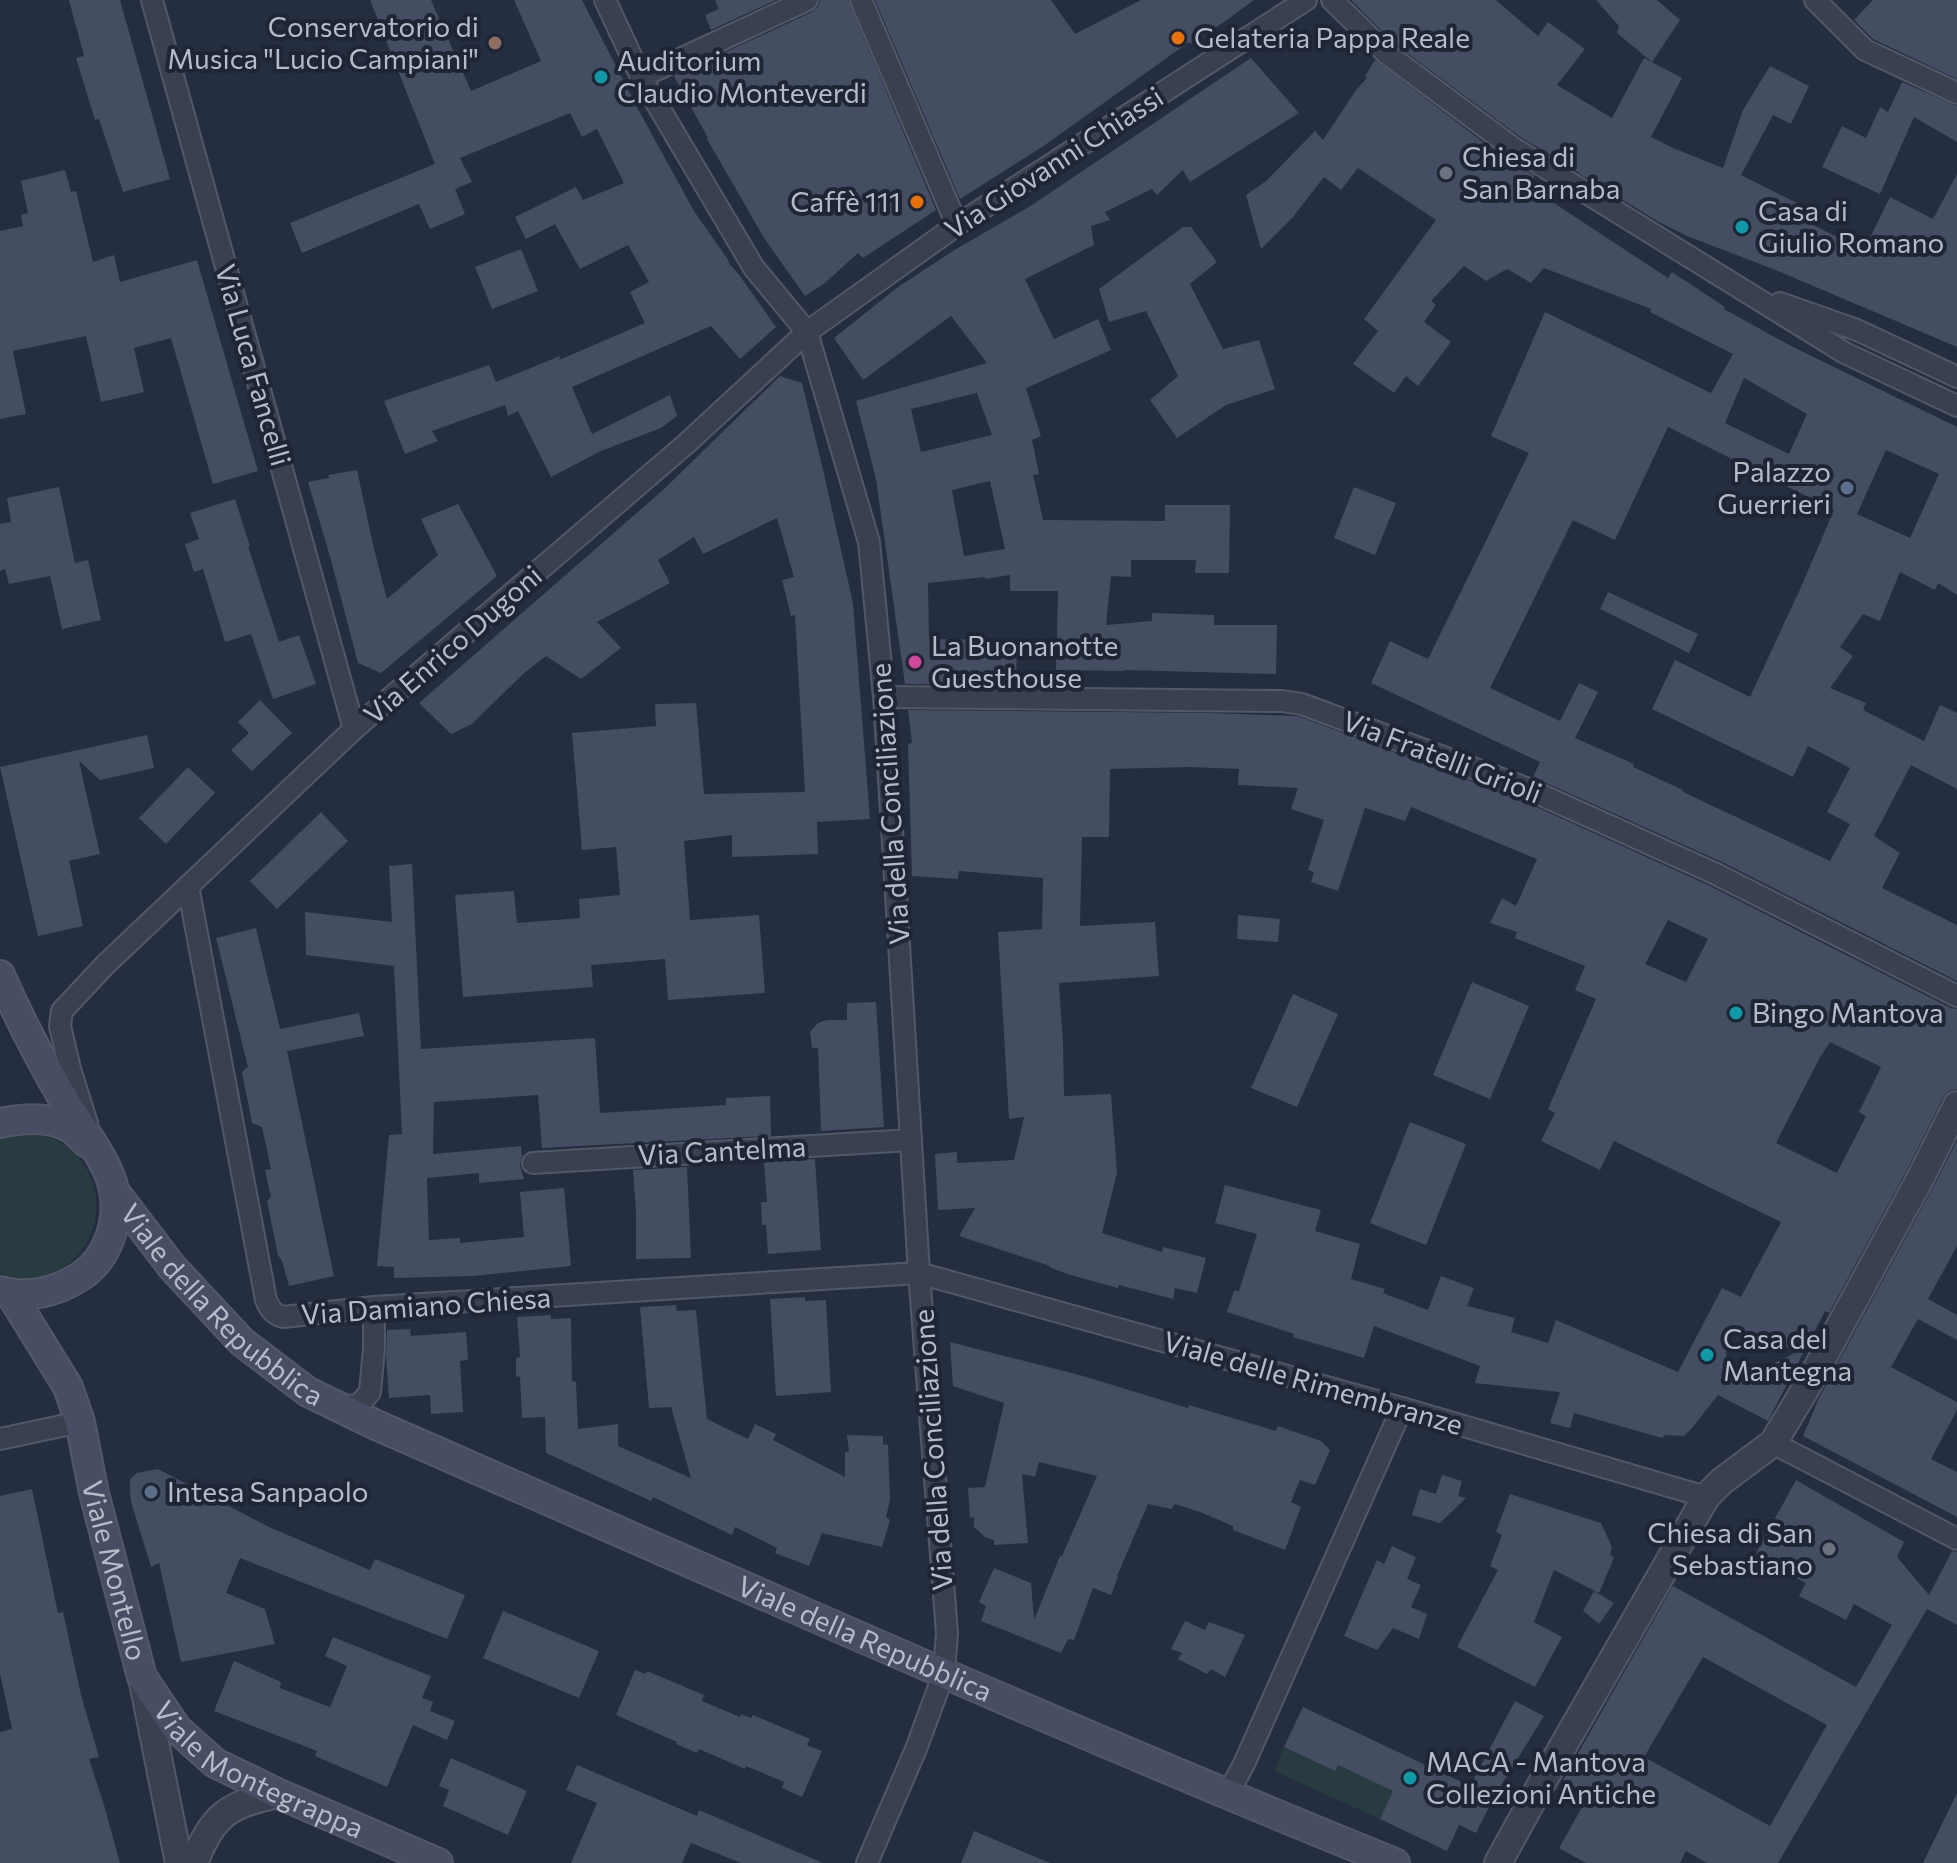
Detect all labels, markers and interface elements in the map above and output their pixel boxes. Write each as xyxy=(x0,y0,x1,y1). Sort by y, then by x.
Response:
place label: Conservatorio di Musica "Lucio Campiani" xyxy=(167,9,479,75)
place label: Gelateria Pappa Reale xyxy=(1194,20,1470,54)
marker: Gelateria Pappa Reale xyxy=(1169,29,1187,47)
marker: Conservatorio di Musica "Lucio Campiani" xyxy=(486,34,504,52)
place label: Auditorium Claudio Monteverdi xyxy=(617,43,867,109)
marker: Auditorium Claudio Monteverdi xyxy=(592,68,610,86)
street label: Via Giovanni Chiassi xyxy=(938,79,1169,245)
place label: Chiesa di San Barnaba xyxy=(1462,139,1620,205)
marker: Chiesa di San Barnaba xyxy=(1437,164,1455,182)
place label: Caffè 111 xyxy=(790,184,901,218)
marker: Caffè 111 xyxy=(908,193,926,211)
place label: Casa di Giulio Romano xyxy=(1758,193,1944,259)
marker: Casa di Giulio Romano xyxy=(1733,218,1751,236)
street label: Via Luca Fancelli xyxy=(209,260,299,469)
place label: Palazzo Guerrieri xyxy=(1717,454,1831,520)
marker: Palazzo Guerrieri xyxy=(1838,479,1856,497)
street label: Via Enrico Dugoni xyxy=(356,558,548,731)
place label: La Buonanotte Guesthouse xyxy=(931,628,1118,694)
marker: La Buonanotte Guesthouse xyxy=(906,653,924,671)
street label: Via della Conciliazione xyxy=(862,662,916,946)
street label: Via Fratelli Grioli xyxy=(1338,702,1547,810)
place label: Bingo Mantova xyxy=(1752,995,1944,1029)
marker: Bingo Mantova xyxy=(1727,1004,1745,1022)
street label: Via Cantelma xyxy=(637,1129,807,1171)
street label: Viale della Repubblica xyxy=(114,1197,329,1413)
street label: Via Damiano Chiesa xyxy=(300,1279,552,1331)
street label: Via della Conciliazione xyxy=(905,1308,959,1592)
place label: Casa del Mantegna xyxy=(1723,1321,1852,1387)
street label: Viale delle Rimembranze xyxy=(1160,1323,1467,1441)
marker: Casa del Mantegna xyxy=(1698,1346,1716,1364)
place label: Intesa Sanpaolo xyxy=(167,1474,369,1508)
street label: Viale Montello xyxy=(76,1477,155,1664)
marker: Intesa Sanpaolo xyxy=(142,1483,160,1501)
place label: Chiesa di San Sebastiano xyxy=(1647,1515,1813,1581)
marker: Chiesa di San Sebastiano xyxy=(1820,1540,1838,1558)
street label: Viale della Repubblica xyxy=(733,1568,998,1708)
street label: Viale Montegrappa xyxy=(147,1694,369,1845)
place label: MACA - Mantova Collezioni Antiche xyxy=(1426,1744,1656,1810)
marker: MACA - Mantova Collezioni Antiche xyxy=(1401,1769,1419,1787)

